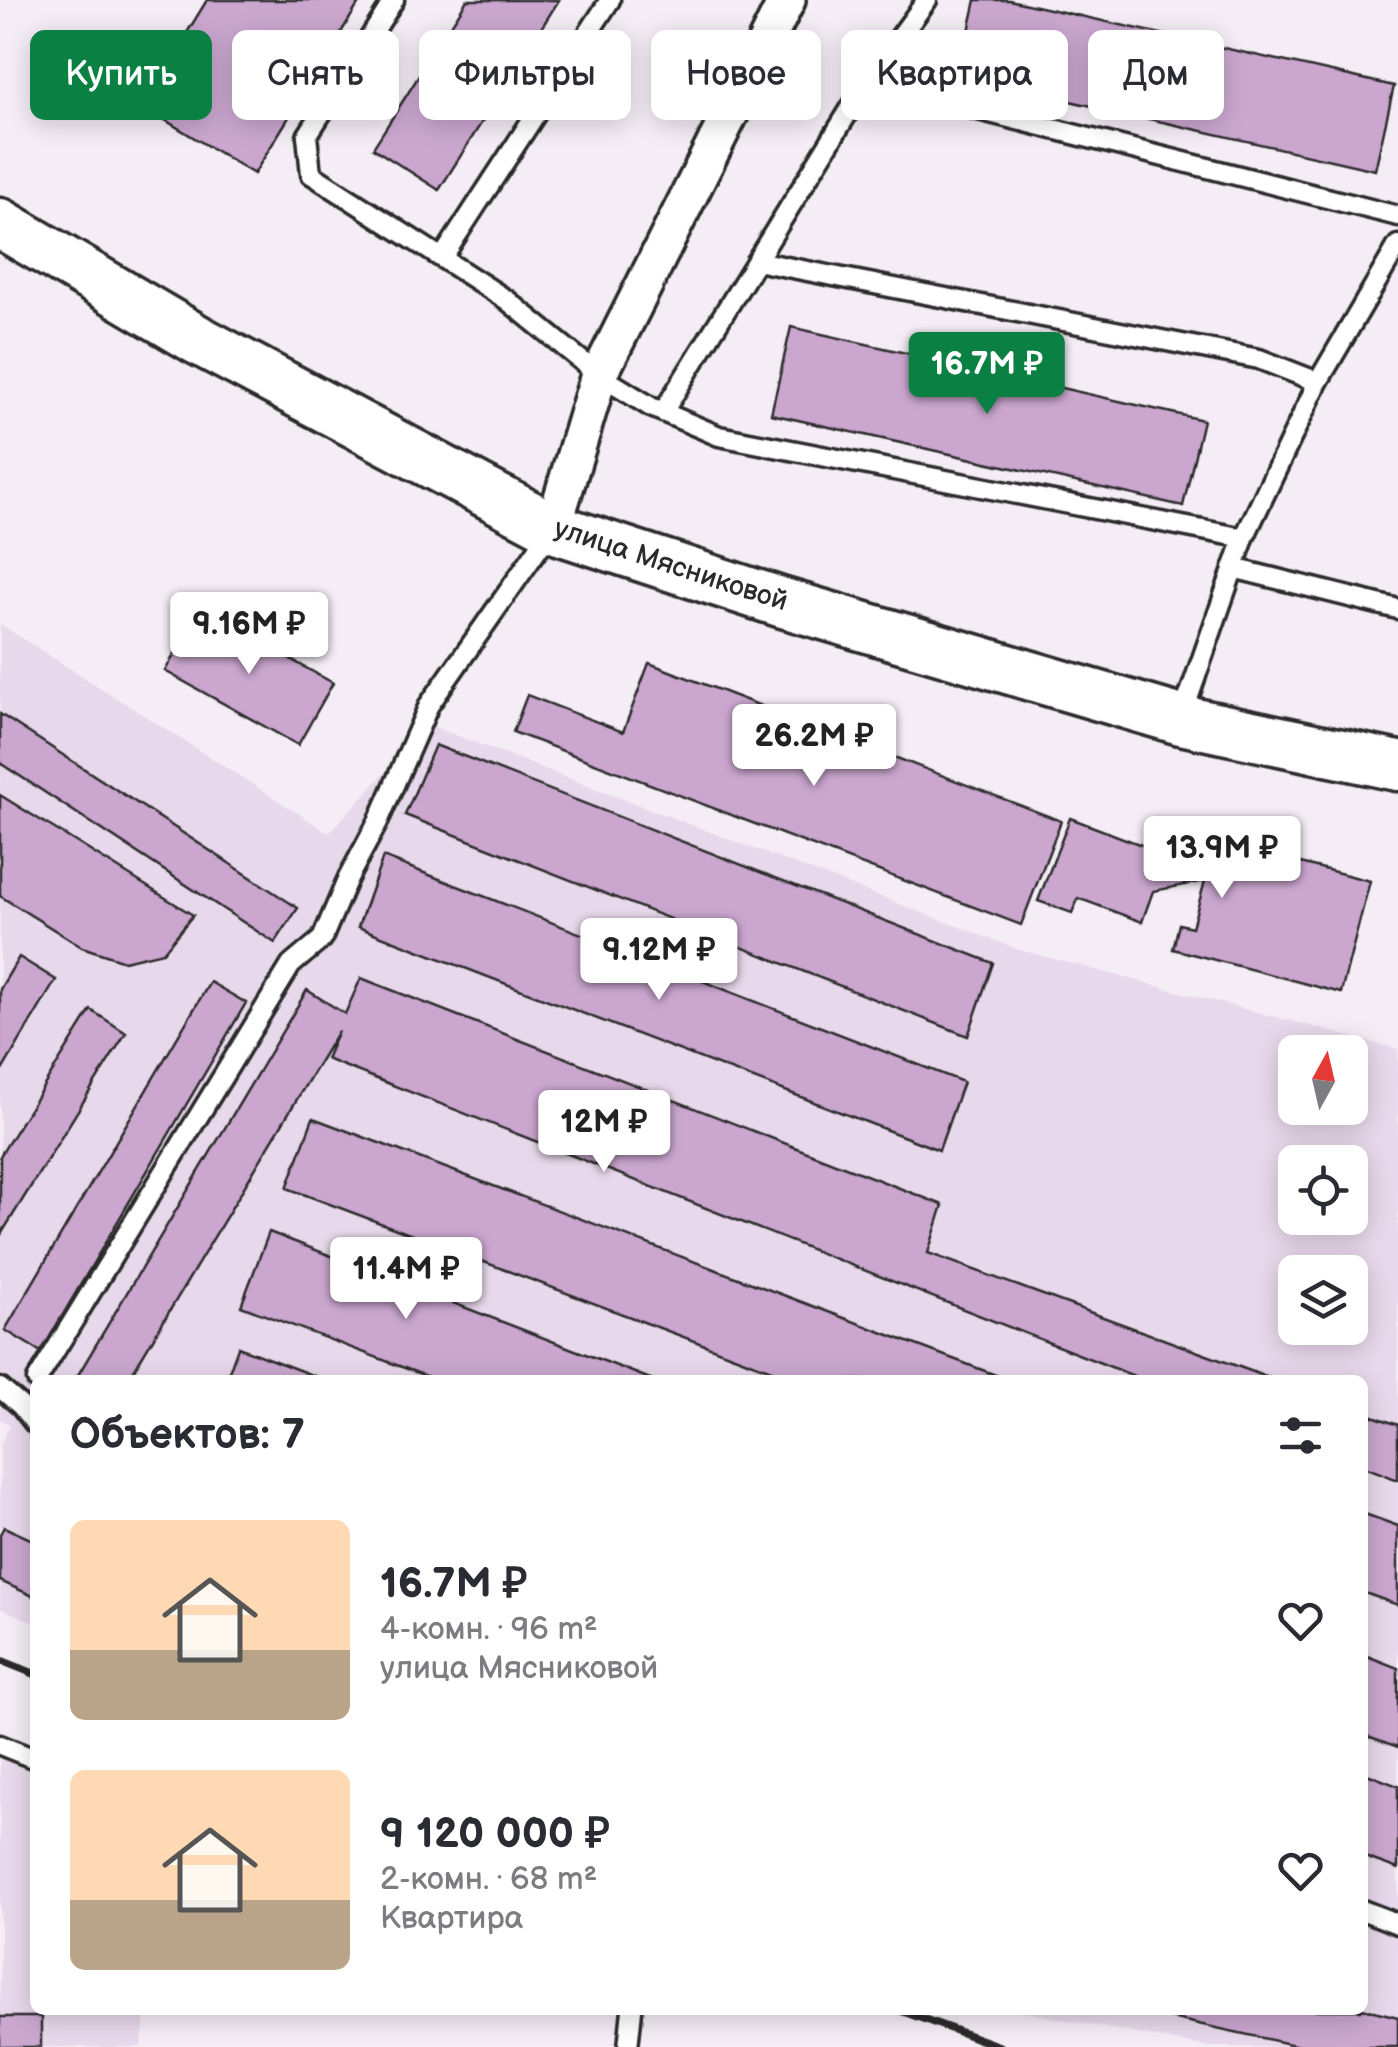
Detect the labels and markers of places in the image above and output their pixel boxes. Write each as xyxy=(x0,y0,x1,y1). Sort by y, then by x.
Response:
pin: 16.7M ₽ xyxy=(895,332,1079,417)
pin: 9.16M ₽ xyxy=(157,592,341,677)
pin: 26.2M ₽ xyxy=(722,704,906,789)
pin: 13.9M ₽ xyxy=(1130,816,1314,901)
pin: 9.12M ₽ xyxy=(567,918,751,1003)
pin: 12M ₽ xyxy=(534,1090,674,1175)
pin: 11.4M ₽ xyxy=(314,1237,498,1322)

